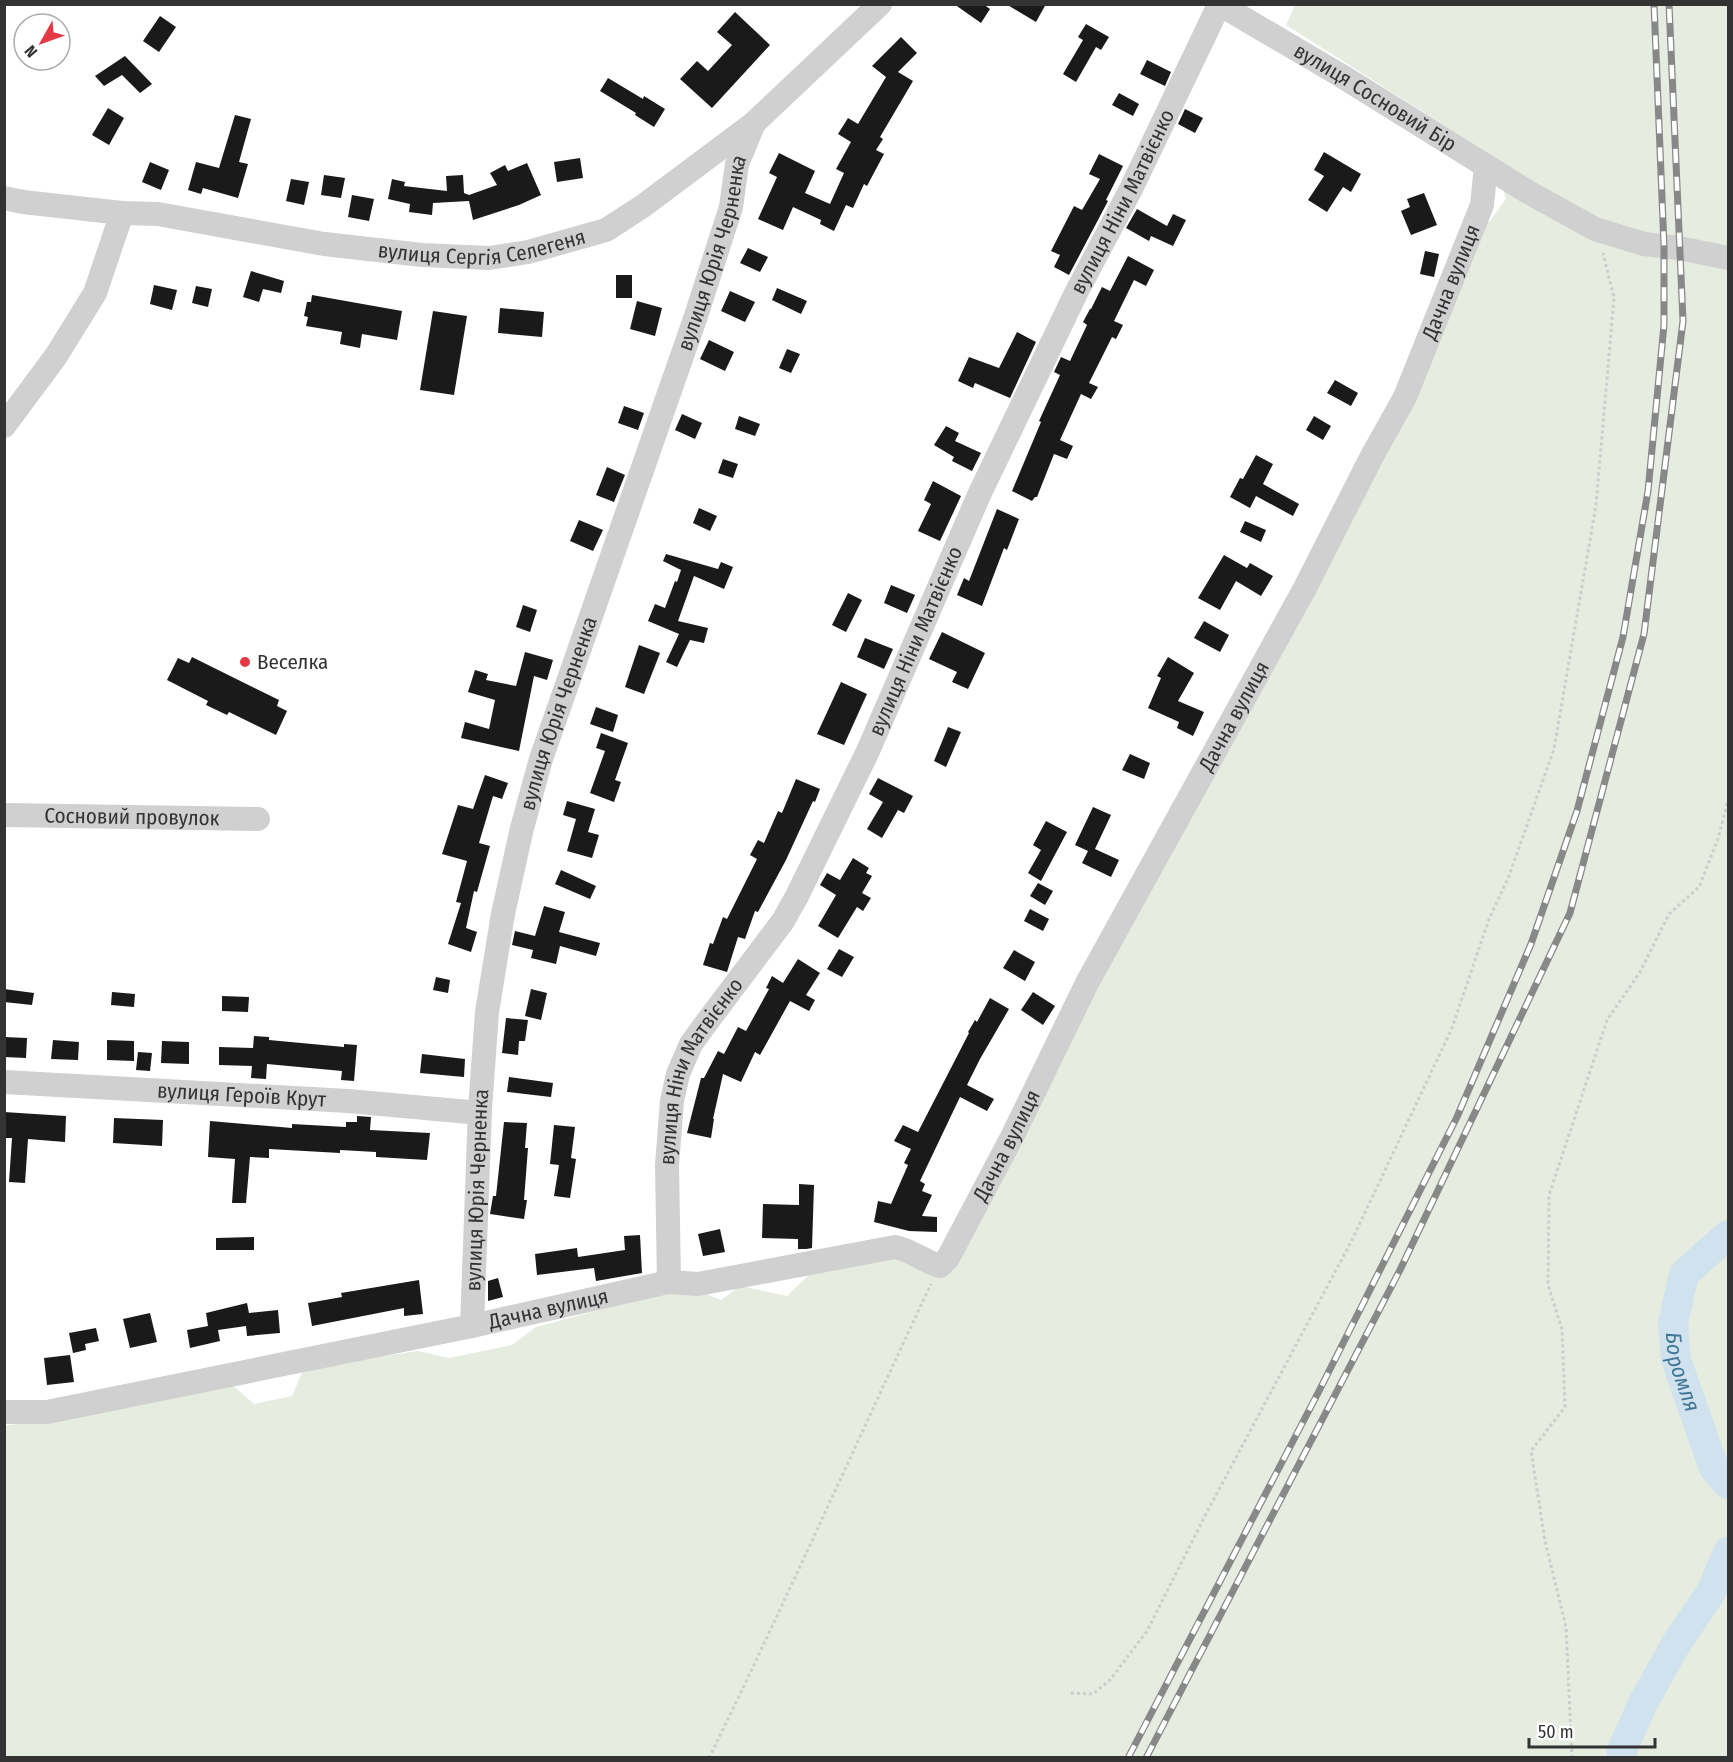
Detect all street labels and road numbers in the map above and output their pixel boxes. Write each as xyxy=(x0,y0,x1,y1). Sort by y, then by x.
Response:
street label: вулиця Сосновий Бір xyxy=(1289,38,1461,157)
street label: вулиця Ніни Матвієнко xyxy=(1065,105,1180,298)
street label: вулиця Юрія Черненка xyxy=(672,151,752,354)
street label: Дачна вулиця xyxy=(1416,221,1486,344)
street label: вулиця Сергія Селегеня xyxy=(377,223,588,271)
street label: вулиця Ніни Матвієнко xyxy=(863,543,968,740)
street label: вулиця Юрія Черненка xyxy=(514,613,603,813)
street label: Дачна вулиця xyxy=(1193,657,1275,777)
street label: Сосновий провулок xyxy=(44,803,220,831)
street label: вулиця Ніни Матвієнко xyxy=(654,973,749,1166)
street label: вулиця Героїв Крут xyxy=(156,1077,327,1113)
street label: Дачна вулиця xyxy=(967,1086,1046,1207)
street label: вулиця Юрія Черненка xyxy=(460,1088,494,1292)
street label: Дачна вулиця xyxy=(485,1283,611,1335)

